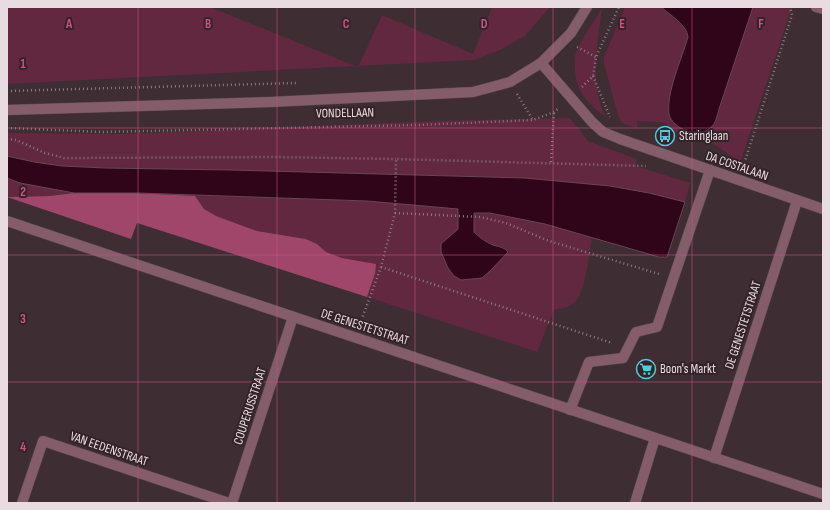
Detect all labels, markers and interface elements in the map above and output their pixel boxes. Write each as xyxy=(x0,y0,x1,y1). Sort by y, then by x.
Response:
text: A xyxy=(65,16,73,32)
text: B xyxy=(205,16,211,32)
text: C xyxy=(343,16,350,32)
text: D xyxy=(481,16,488,32)
text: E xyxy=(619,16,625,32)
text: F xyxy=(758,16,764,32)
text: 1 xyxy=(20,56,26,72)
street label: VONDELLAAN xyxy=(316,104,374,122)
bus stop icon: Staringlaan xyxy=(654,125,676,147)
place label: Staringlaan xyxy=(679,128,728,144)
street label: DA COSTALAAN xyxy=(704,148,770,184)
text: 2 xyxy=(20,184,26,200)
street label: DE GENESTETSTRAAT xyxy=(721,279,765,371)
street label: DE GENESTETSTRAAT xyxy=(319,305,411,349)
text: 3 xyxy=(20,311,26,327)
supermarket icon: Boon's Markt xyxy=(635,358,657,380)
place label: Boon's Markt xyxy=(660,361,716,377)
street label: COUPERUSSTRAAT xyxy=(230,365,270,447)
street label: VAN EEDENSTRAAT xyxy=(68,428,150,470)
text: 4 xyxy=(20,439,26,455)

